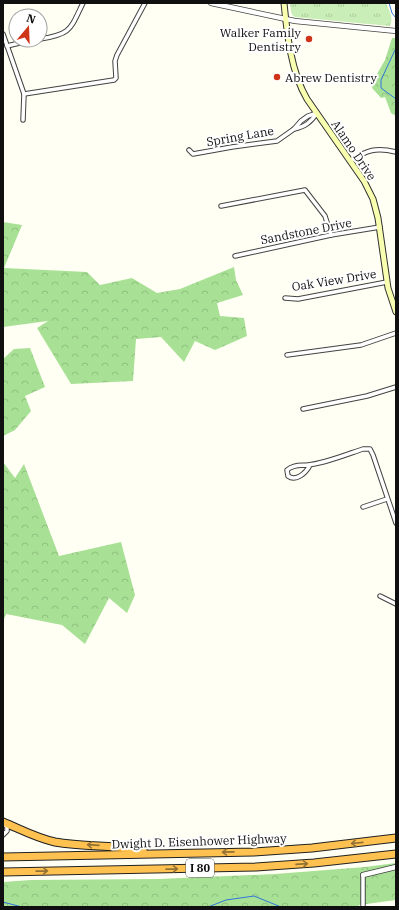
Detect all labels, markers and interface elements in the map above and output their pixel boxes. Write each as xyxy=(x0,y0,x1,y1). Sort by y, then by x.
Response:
north arrow xyxy=(8,8,48,48)
text: N xyxy=(25,11,38,27)
place label: Walker Family Dentistry xyxy=(220,25,302,54)
marker: Walker Family Dentistry xyxy=(304,34,314,44)
place label: Abrew Dentistry xyxy=(285,70,378,85)
marker: Abrew Dentistry xyxy=(272,72,282,82)
street label: Alamo Drive xyxy=(328,117,380,183)
street label: Spring Lane xyxy=(205,123,275,149)
street label: Sandstone Drive xyxy=(259,215,353,247)
street label: Oak View Drive xyxy=(291,266,377,294)
street label: Dwight D. Eisenhower Highway xyxy=(111,830,287,852)
one-way arrow xyxy=(351,839,364,847)
one-way arrow xyxy=(87,842,100,849)
one-way arrow xyxy=(222,848,235,856)
road number: I 80 xyxy=(186,859,214,877)
one-way arrow xyxy=(295,860,308,867)
one-way arrow xyxy=(165,865,178,873)
one-way arrow xyxy=(35,867,48,875)

